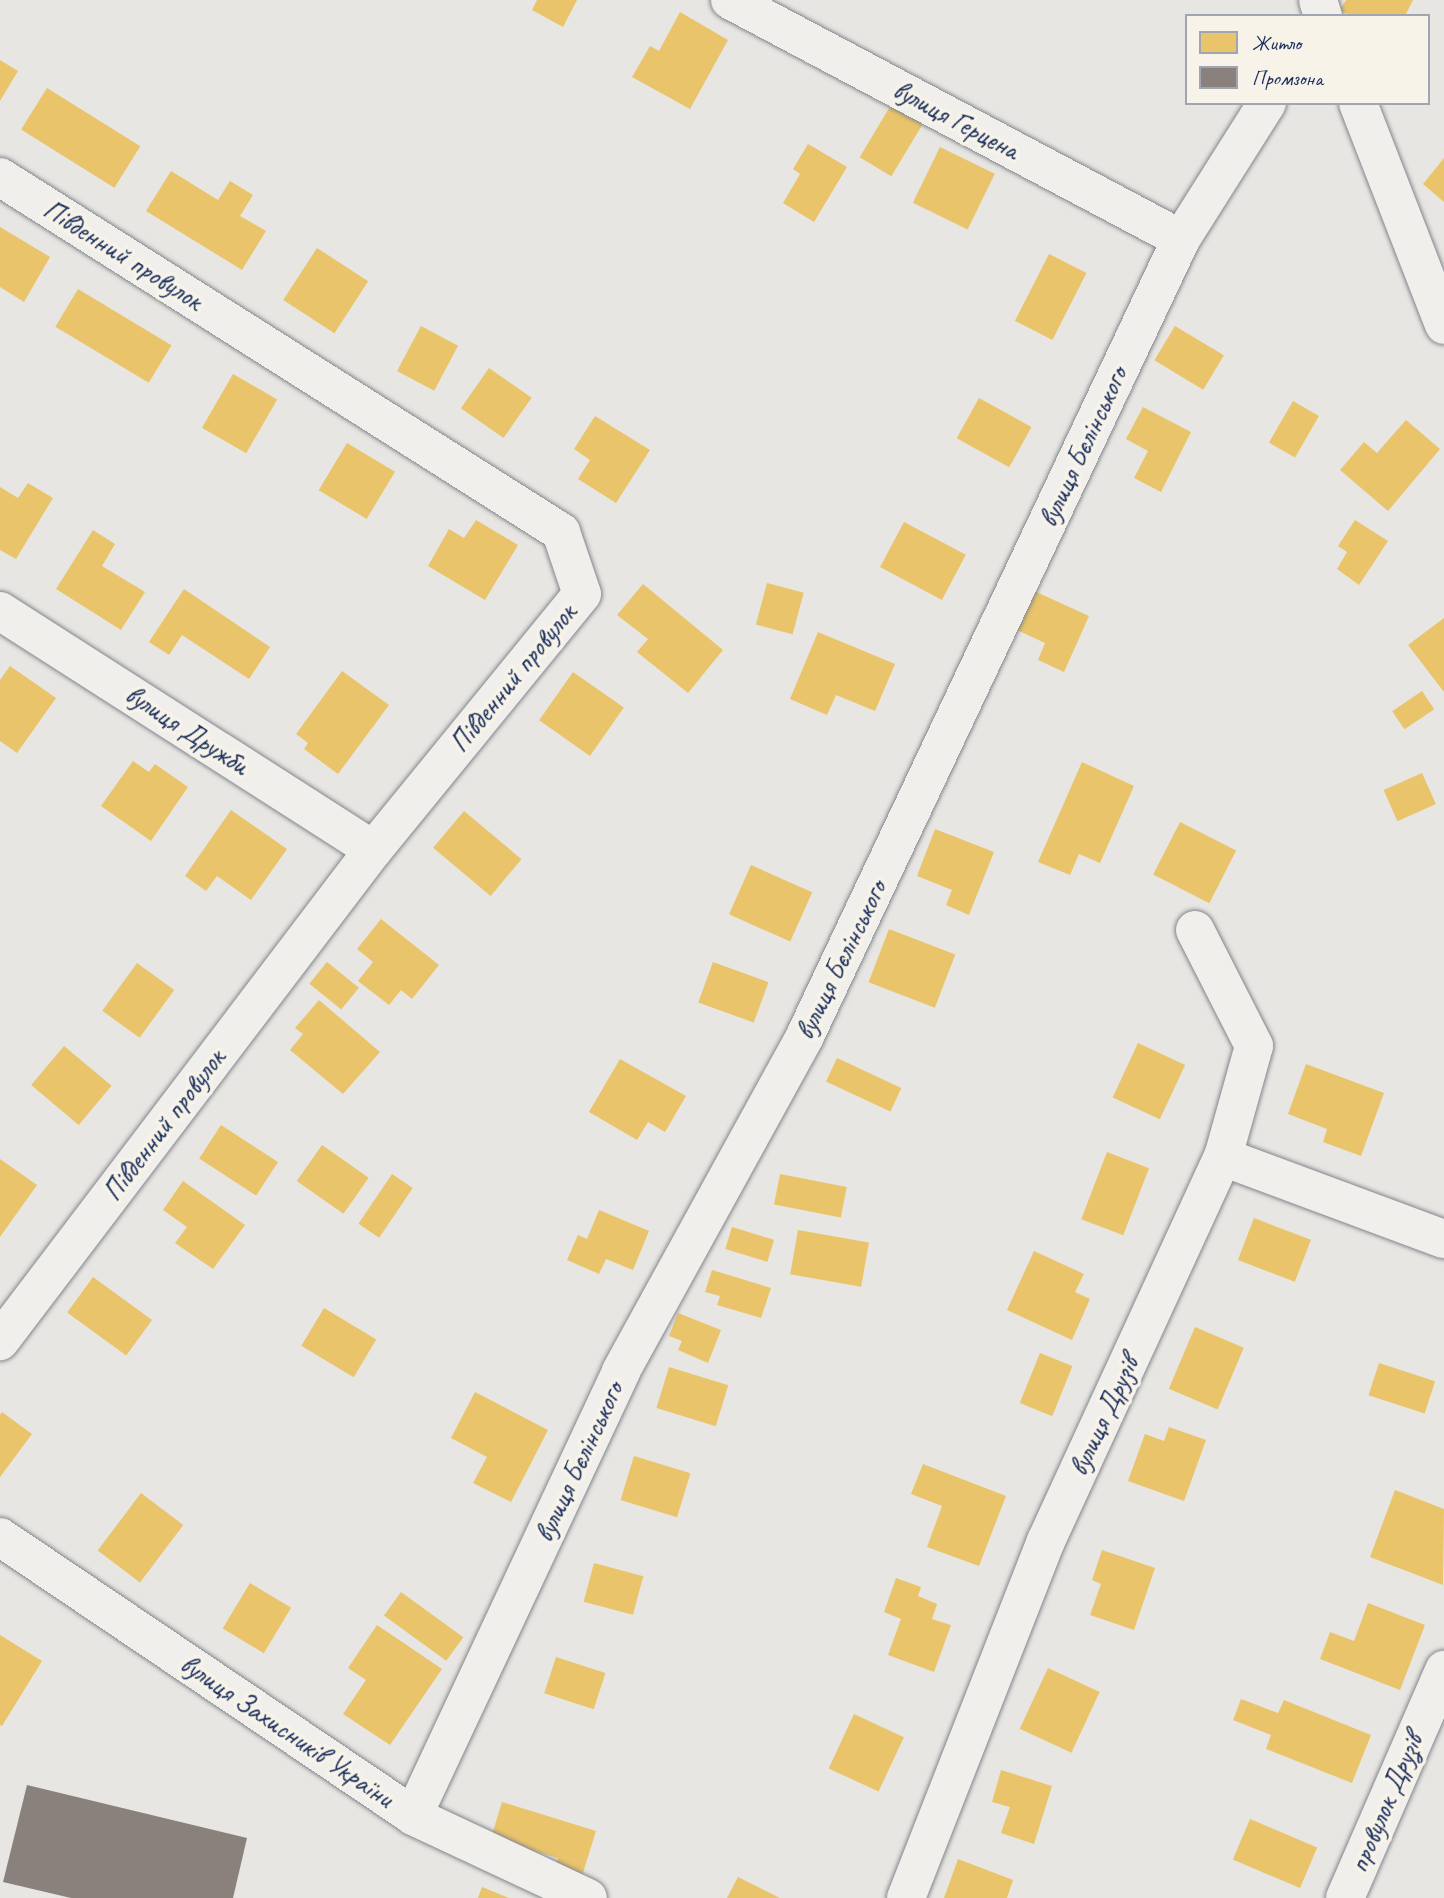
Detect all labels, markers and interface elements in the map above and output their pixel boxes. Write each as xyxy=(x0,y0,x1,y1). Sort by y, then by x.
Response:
legend xyxy=(1185,14,1430,105)
text: Житло xyxy=(1252,30,1301,56)
text: Промзона xyxy=(1252,65,1323,91)
street label: вулиця Герцена xyxy=(887,73,1025,167)
street label: Південний провулок xyxy=(37,193,209,317)
street label: вулиця Бєлінського xyxy=(1031,362,1135,532)
street label: Південний провулок xyxy=(443,597,583,759)
street label: вулиця Дружби xyxy=(119,678,255,782)
street label: вулиця Бєлінського xyxy=(788,875,894,1045)
street label: Південний провулок xyxy=(96,1042,232,1208)
street label: вулиця Друзів xyxy=(1062,1351,1146,1481)
street label: вулиця Бєлінського xyxy=(527,1377,631,1547)
street label: вулиця Захисників України xyxy=(174,1647,400,1815)
street label: провулок Друзів xyxy=(1342,1728,1430,1878)

